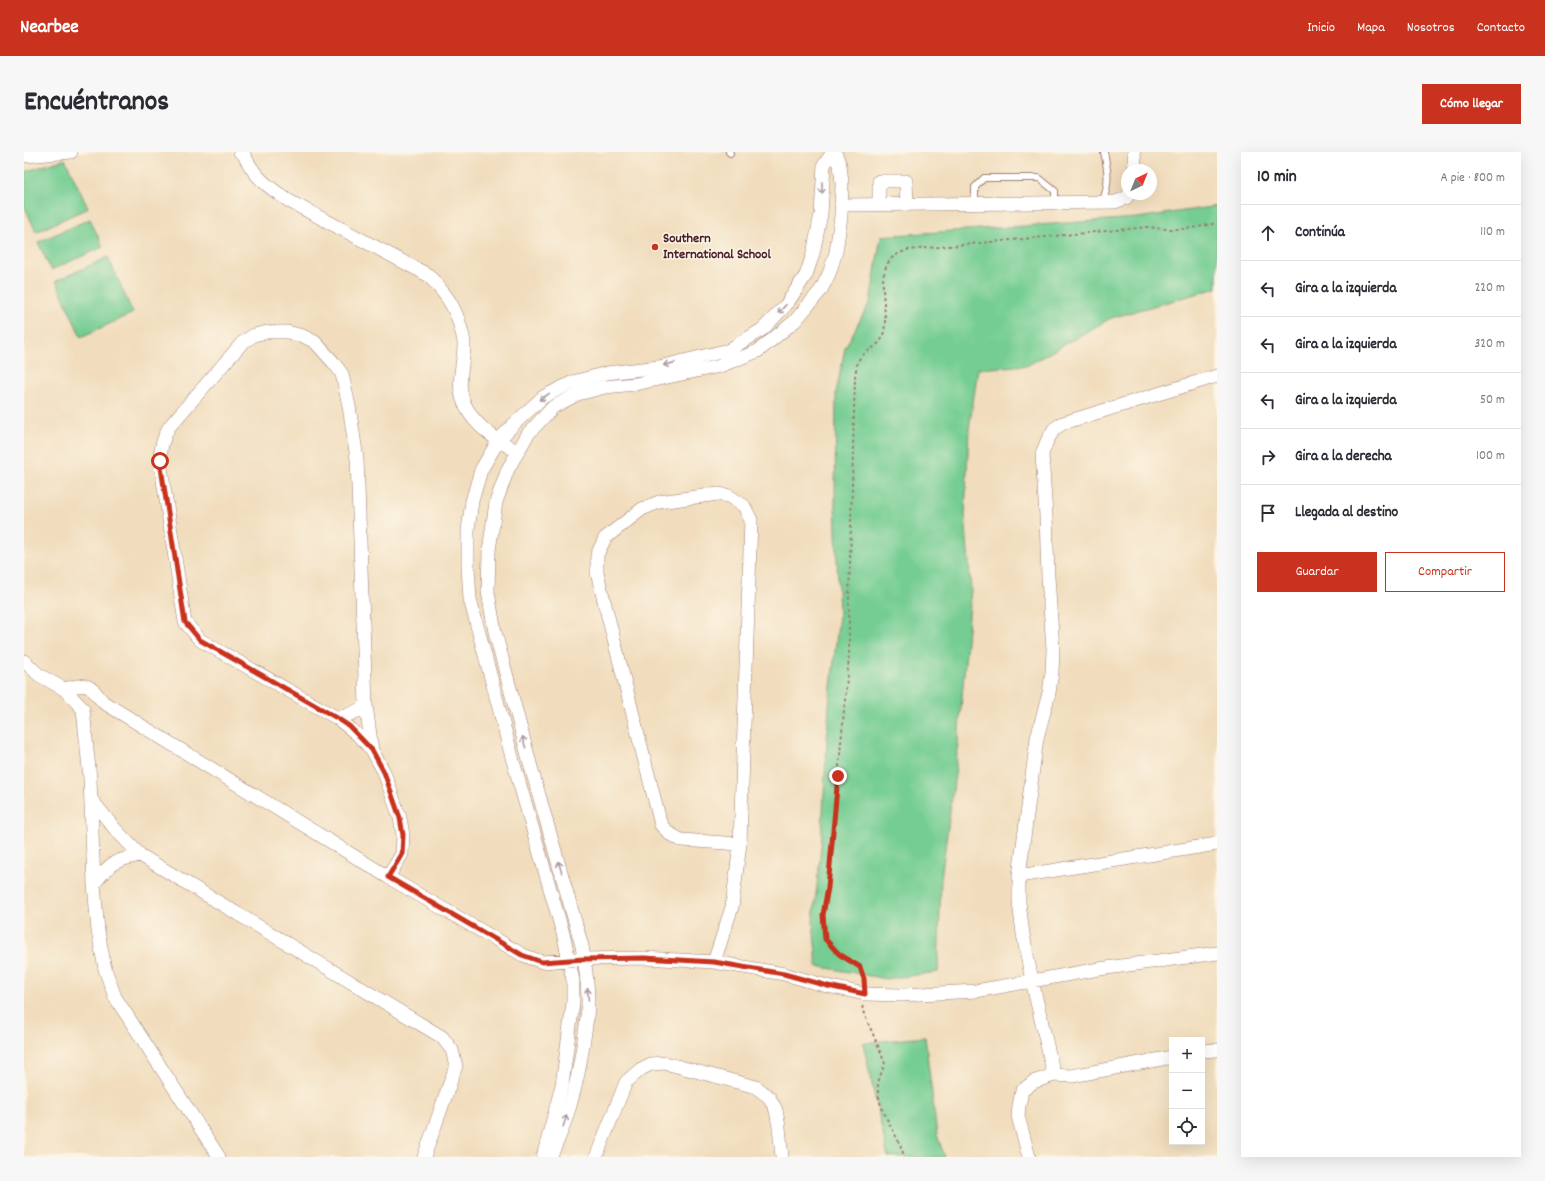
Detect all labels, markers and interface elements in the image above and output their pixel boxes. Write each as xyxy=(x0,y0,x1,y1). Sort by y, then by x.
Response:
text: Nearbee xyxy=(20,15,79,42)
text: Inicio xyxy=(1307,18,1335,38)
text: Mapa xyxy=(1357,18,1385,38)
text: Nosotros xyxy=(1407,18,1455,38)
text: Contacto xyxy=(1477,18,1525,38)
text: Encuéntranos xyxy=(24,84,169,124)
button: Cómo llegar xyxy=(1422,84,1521,124)
north arrow xyxy=(1121,164,1157,200)
text: 10 min xyxy=(1257,166,1297,190)
text: A pie · 800 m xyxy=(1441,169,1505,188)
one-way arrow xyxy=(819,181,826,194)
icon: ahead xyxy=(1257,222,1279,244)
text: Continúa xyxy=(1295,222,1345,244)
text: 110 m xyxy=(1480,223,1505,242)
place label: Southern International School xyxy=(663,229,772,265)
marker: Southern International School xyxy=(650,242,660,252)
icon: left xyxy=(1257,278,1279,300)
text: Gira a la izquierda xyxy=(1295,278,1396,300)
text: 220 m xyxy=(1475,279,1505,298)
one-way arrow xyxy=(778,304,787,314)
icon: left xyxy=(1257,334,1279,356)
text: Gira a la izquierda xyxy=(1295,334,1396,356)
text: 320 m xyxy=(1475,335,1505,354)
one-way arrow xyxy=(663,361,676,369)
icon: left xyxy=(1257,390,1279,412)
text: Gira a la izquierda xyxy=(1295,390,1396,412)
text: 50 m xyxy=(1480,391,1505,410)
one-way arrow xyxy=(539,393,550,401)
icon: right xyxy=(1257,446,1279,468)
text: Gira a la derecha xyxy=(1295,446,1392,468)
text: 100 m xyxy=(1476,447,1505,466)
route start xyxy=(151,452,169,470)
icon: arrive xyxy=(1257,502,1279,524)
text: Llegada al destino xyxy=(1295,502,1398,524)
button: Guardar xyxy=(1257,552,1377,592)
button: Compartir xyxy=(1385,552,1505,592)
one-way arrow xyxy=(520,736,528,749)
route end xyxy=(829,767,847,785)
one-way arrow xyxy=(555,861,563,874)
one-way arrow xyxy=(584,988,591,1001)
map controls xyxy=(1169,1037,1205,1145)
button: + xyxy=(1169,1037,1205,1073)
button: − xyxy=(1169,1073,1205,1109)
button: locate xyxy=(1169,1109,1205,1145)
one-way arrow xyxy=(562,1116,570,1128)

